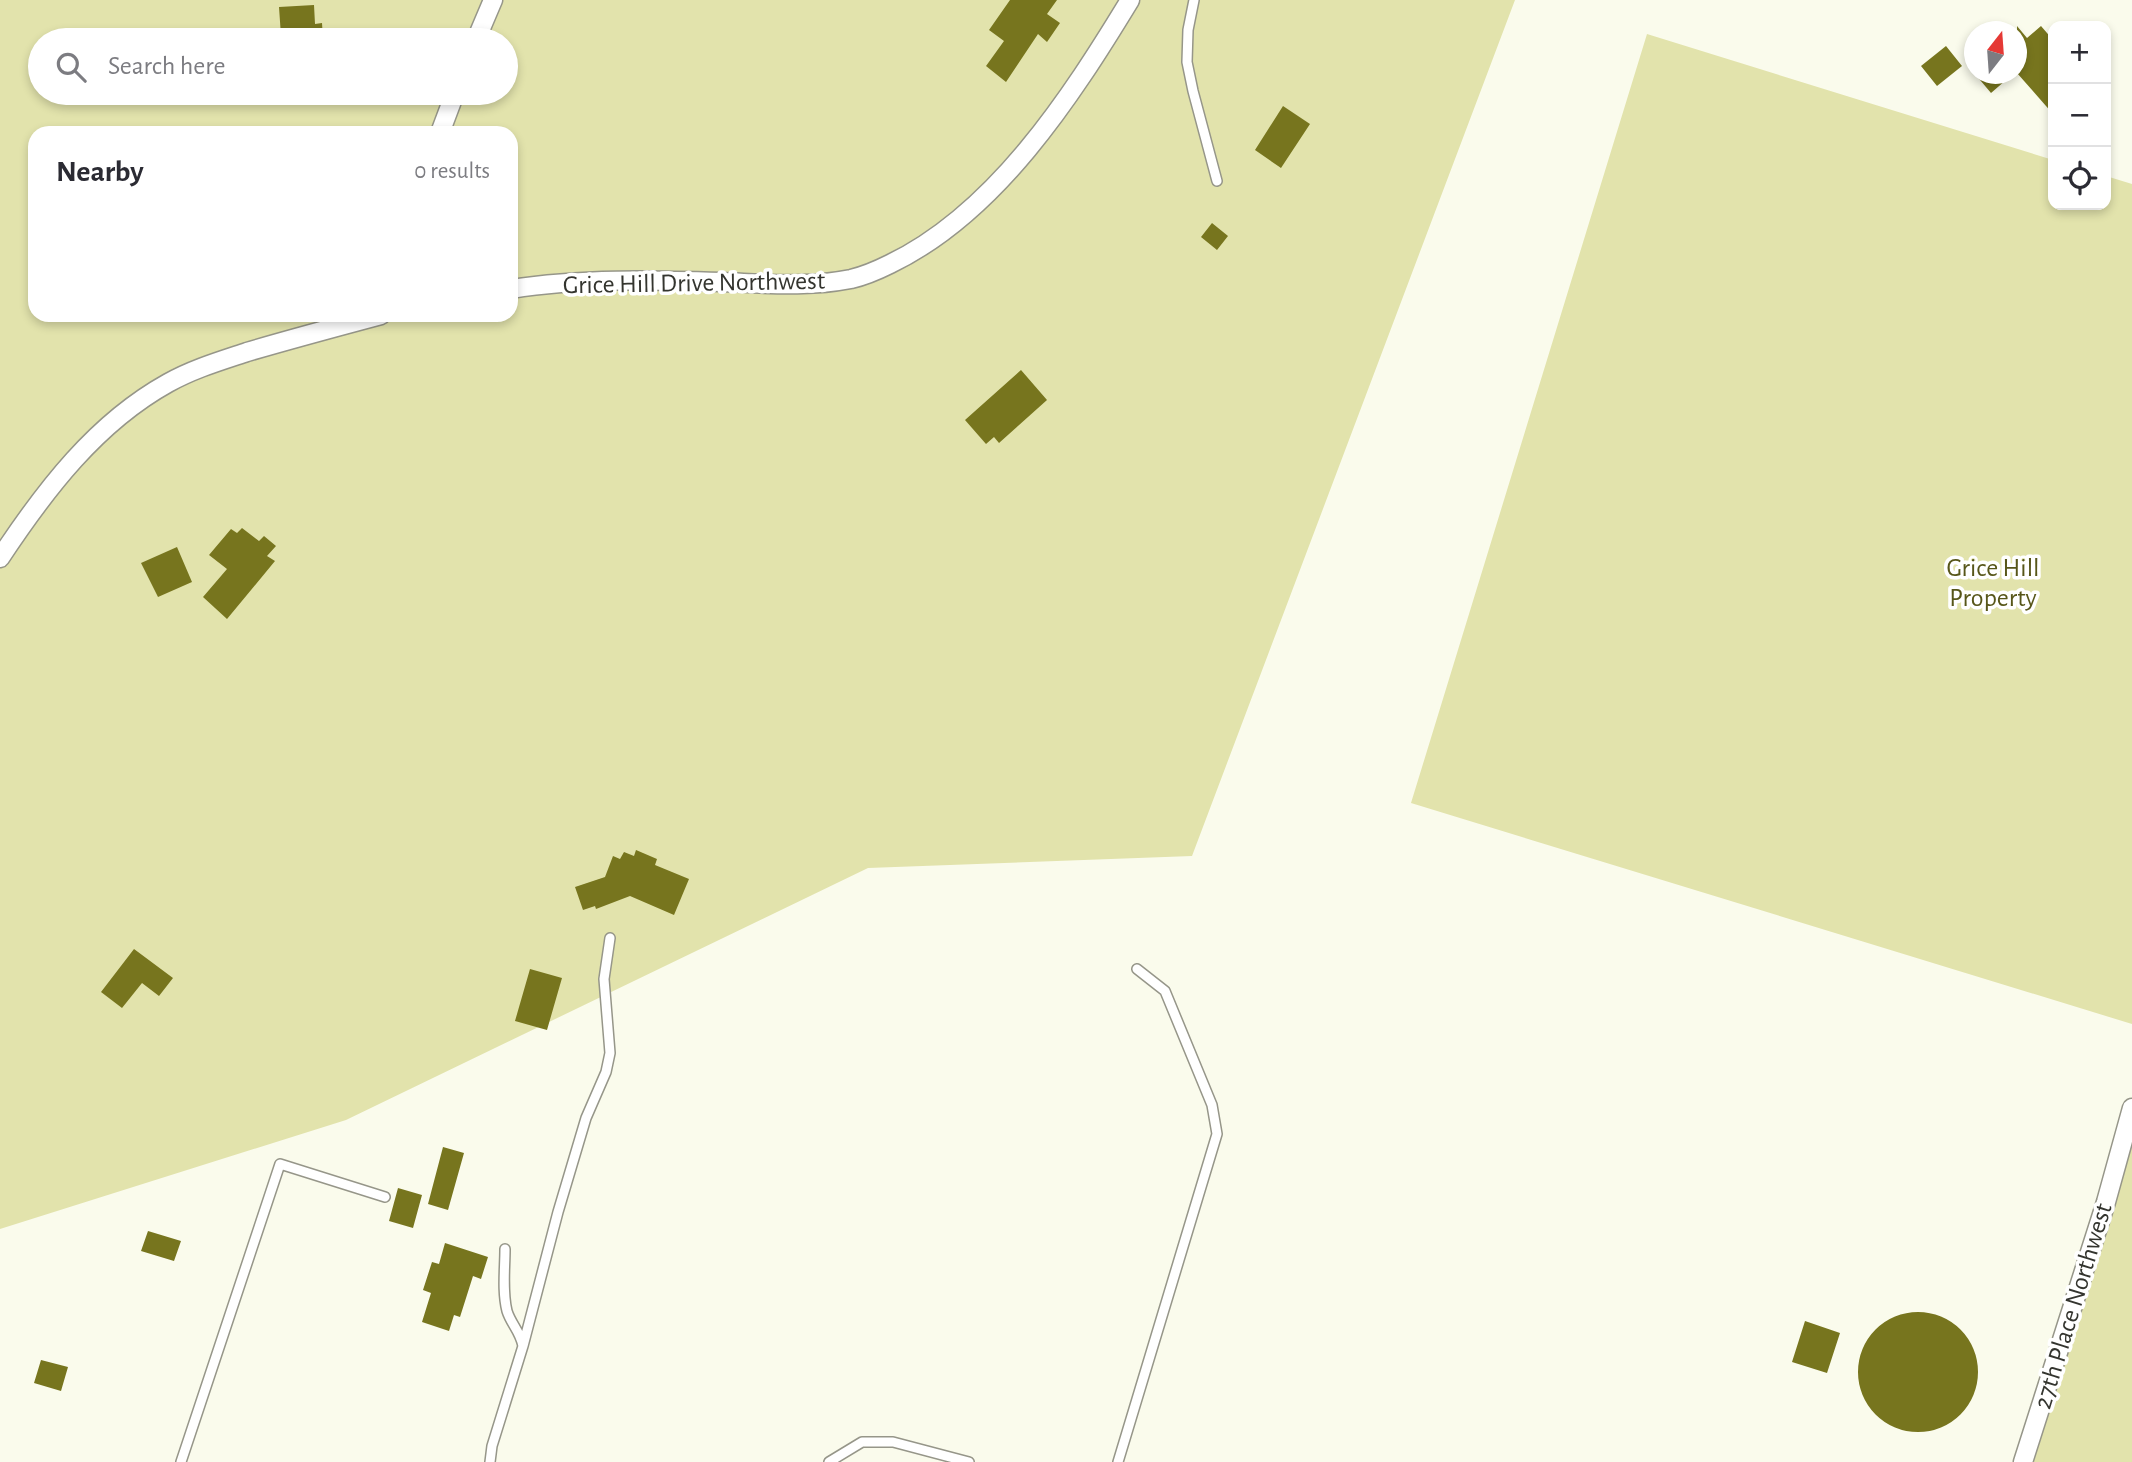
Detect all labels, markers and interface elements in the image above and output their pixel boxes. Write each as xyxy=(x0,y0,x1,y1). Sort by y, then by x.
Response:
north arrow xyxy=(1964,21,2027,84)
map controls xyxy=(2048,21,2111,210)
button: + xyxy=(2048,21,2111,84)
search box xyxy=(28,28,518,105)
icon: search xyxy=(52,48,90,86)
text: Search here xyxy=(108,53,226,79)
button: − xyxy=(2048,84,2111,147)
button: locate xyxy=(2048,147,2111,210)
text: Nearby xyxy=(56,157,144,187)
text: 0 results xyxy=(414,160,490,183)
street label: Grice Hill Drive Northwest xyxy=(563,268,825,298)
park label: Grice Hill Property xyxy=(1947,555,2039,611)
street label: 27th Place Northwest xyxy=(2029,1200,2117,1412)

